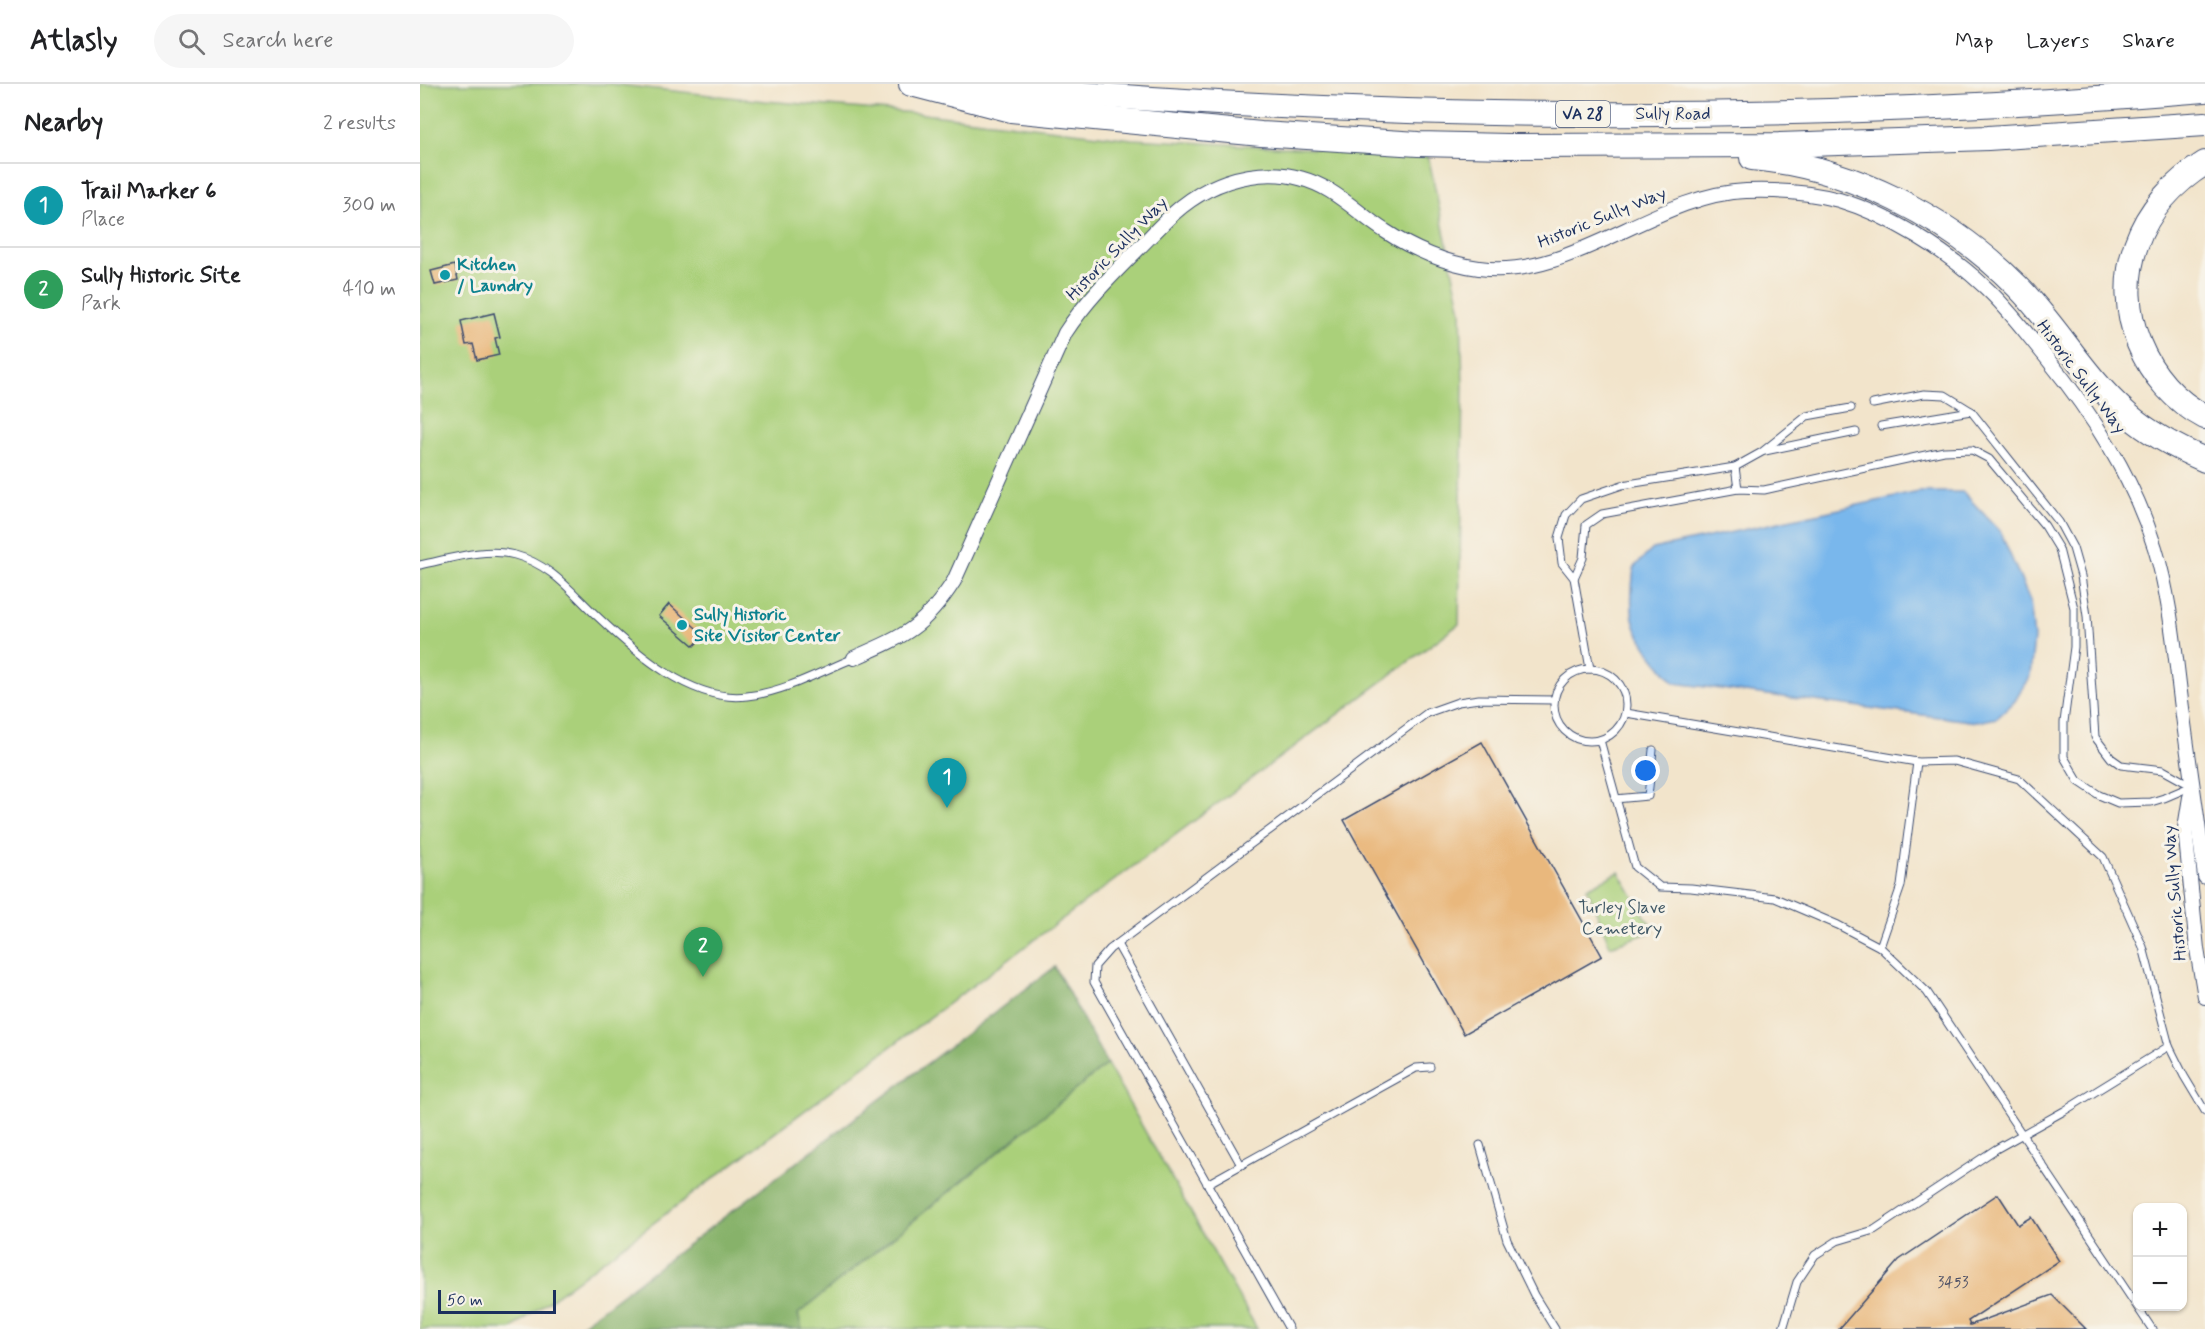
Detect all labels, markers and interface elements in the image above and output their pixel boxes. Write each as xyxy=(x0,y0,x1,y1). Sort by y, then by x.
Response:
search box xyxy=(154,14,574,68)
text: Atlasly xyxy=(30,23,118,60)
icon: search xyxy=(175,25,208,58)
text: Search here xyxy=(223,27,333,55)
text: Map xyxy=(1955,27,1993,55)
text: Layers xyxy=(2026,27,2089,55)
text: Share xyxy=(2122,27,2175,55)
road number: VA 28 xyxy=(1556,101,1610,127)
street label: Sully Road xyxy=(1635,102,1711,126)
text: Nearby xyxy=(24,106,103,140)
text: 2 results xyxy=(323,110,396,137)
text: Trail Marker 6 xyxy=(81,178,217,206)
street label: Historic Sully Way xyxy=(1534,181,1670,255)
text: 1 xyxy=(39,192,48,219)
text: 300 m xyxy=(342,192,396,219)
street label: Historic Sully Way xyxy=(1061,192,1173,306)
text: Place xyxy=(81,206,125,233)
place label: Kitchen / Laundry xyxy=(457,253,533,298)
text: Sully Historic Site xyxy=(81,262,241,290)
marker: Kitchen / Laundry xyxy=(438,268,452,282)
text: 2 xyxy=(39,276,48,303)
text: 410 m xyxy=(342,276,396,303)
text: Park xyxy=(81,290,121,317)
street label: Historic Sully Way xyxy=(2030,315,2132,439)
place label: Sully Historic Site Visitor Center xyxy=(694,603,841,648)
marker: Sully Historic Site Visitor Center xyxy=(675,618,689,632)
your location xyxy=(1631,756,1660,785)
pin: 1 xyxy=(928,758,966,808)
street label: Historic Sully Way xyxy=(2157,824,2193,962)
park label: Turley Slave Cemetery xyxy=(1578,896,1666,941)
pin: 2 xyxy=(684,928,722,977)
map controls xyxy=(2133,1203,2187,1311)
button: + xyxy=(2133,1203,2187,1257)
button: − xyxy=(2133,1257,2187,1311)
house number: 3453 xyxy=(1937,1273,1969,1293)
scale bar xyxy=(438,1287,556,1314)
text: 50 m xyxy=(447,1290,483,1311)

